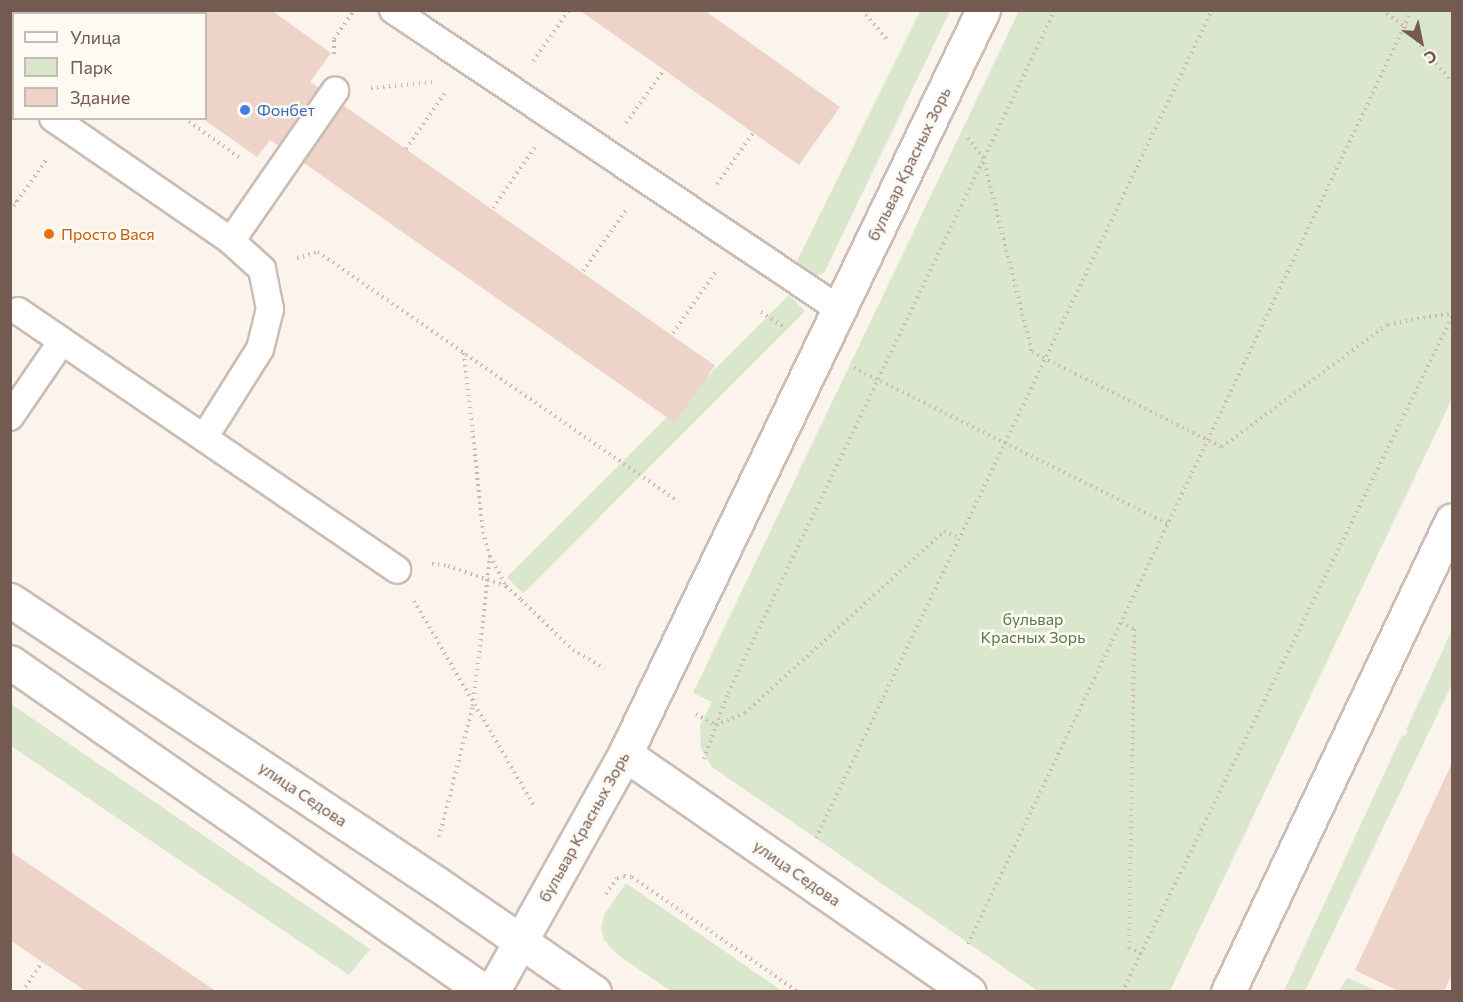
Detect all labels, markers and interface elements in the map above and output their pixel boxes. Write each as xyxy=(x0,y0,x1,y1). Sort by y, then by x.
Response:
legend xyxy=(12,12,207,120)
north arrow xyxy=(1391,12,1451,72)
text: Улица xyxy=(70,26,121,48)
text: С xyxy=(1421,47,1441,68)
text: Парк xyxy=(70,56,113,78)
street label: бульвар Красных Зорь xyxy=(863,84,955,244)
text: Здание xyxy=(70,86,130,108)
place label: Фонбет xyxy=(257,100,315,120)
marker: Фонбет xyxy=(238,103,252,117)
place label: Просто Вася xyxy=(61,224,155,244)
marker: Просто Вася xyxy=(42,227,56,241)
park label: бульвар Красных Зорь xyxy=(981,609,1085,647)
street label: бульвар Красных Зорь xyxy=(535,749,633,905)
street label: улица Седова xyxy=(255,758,351,830)
street label: улица Седова xyxy=(750,836,844,910)

